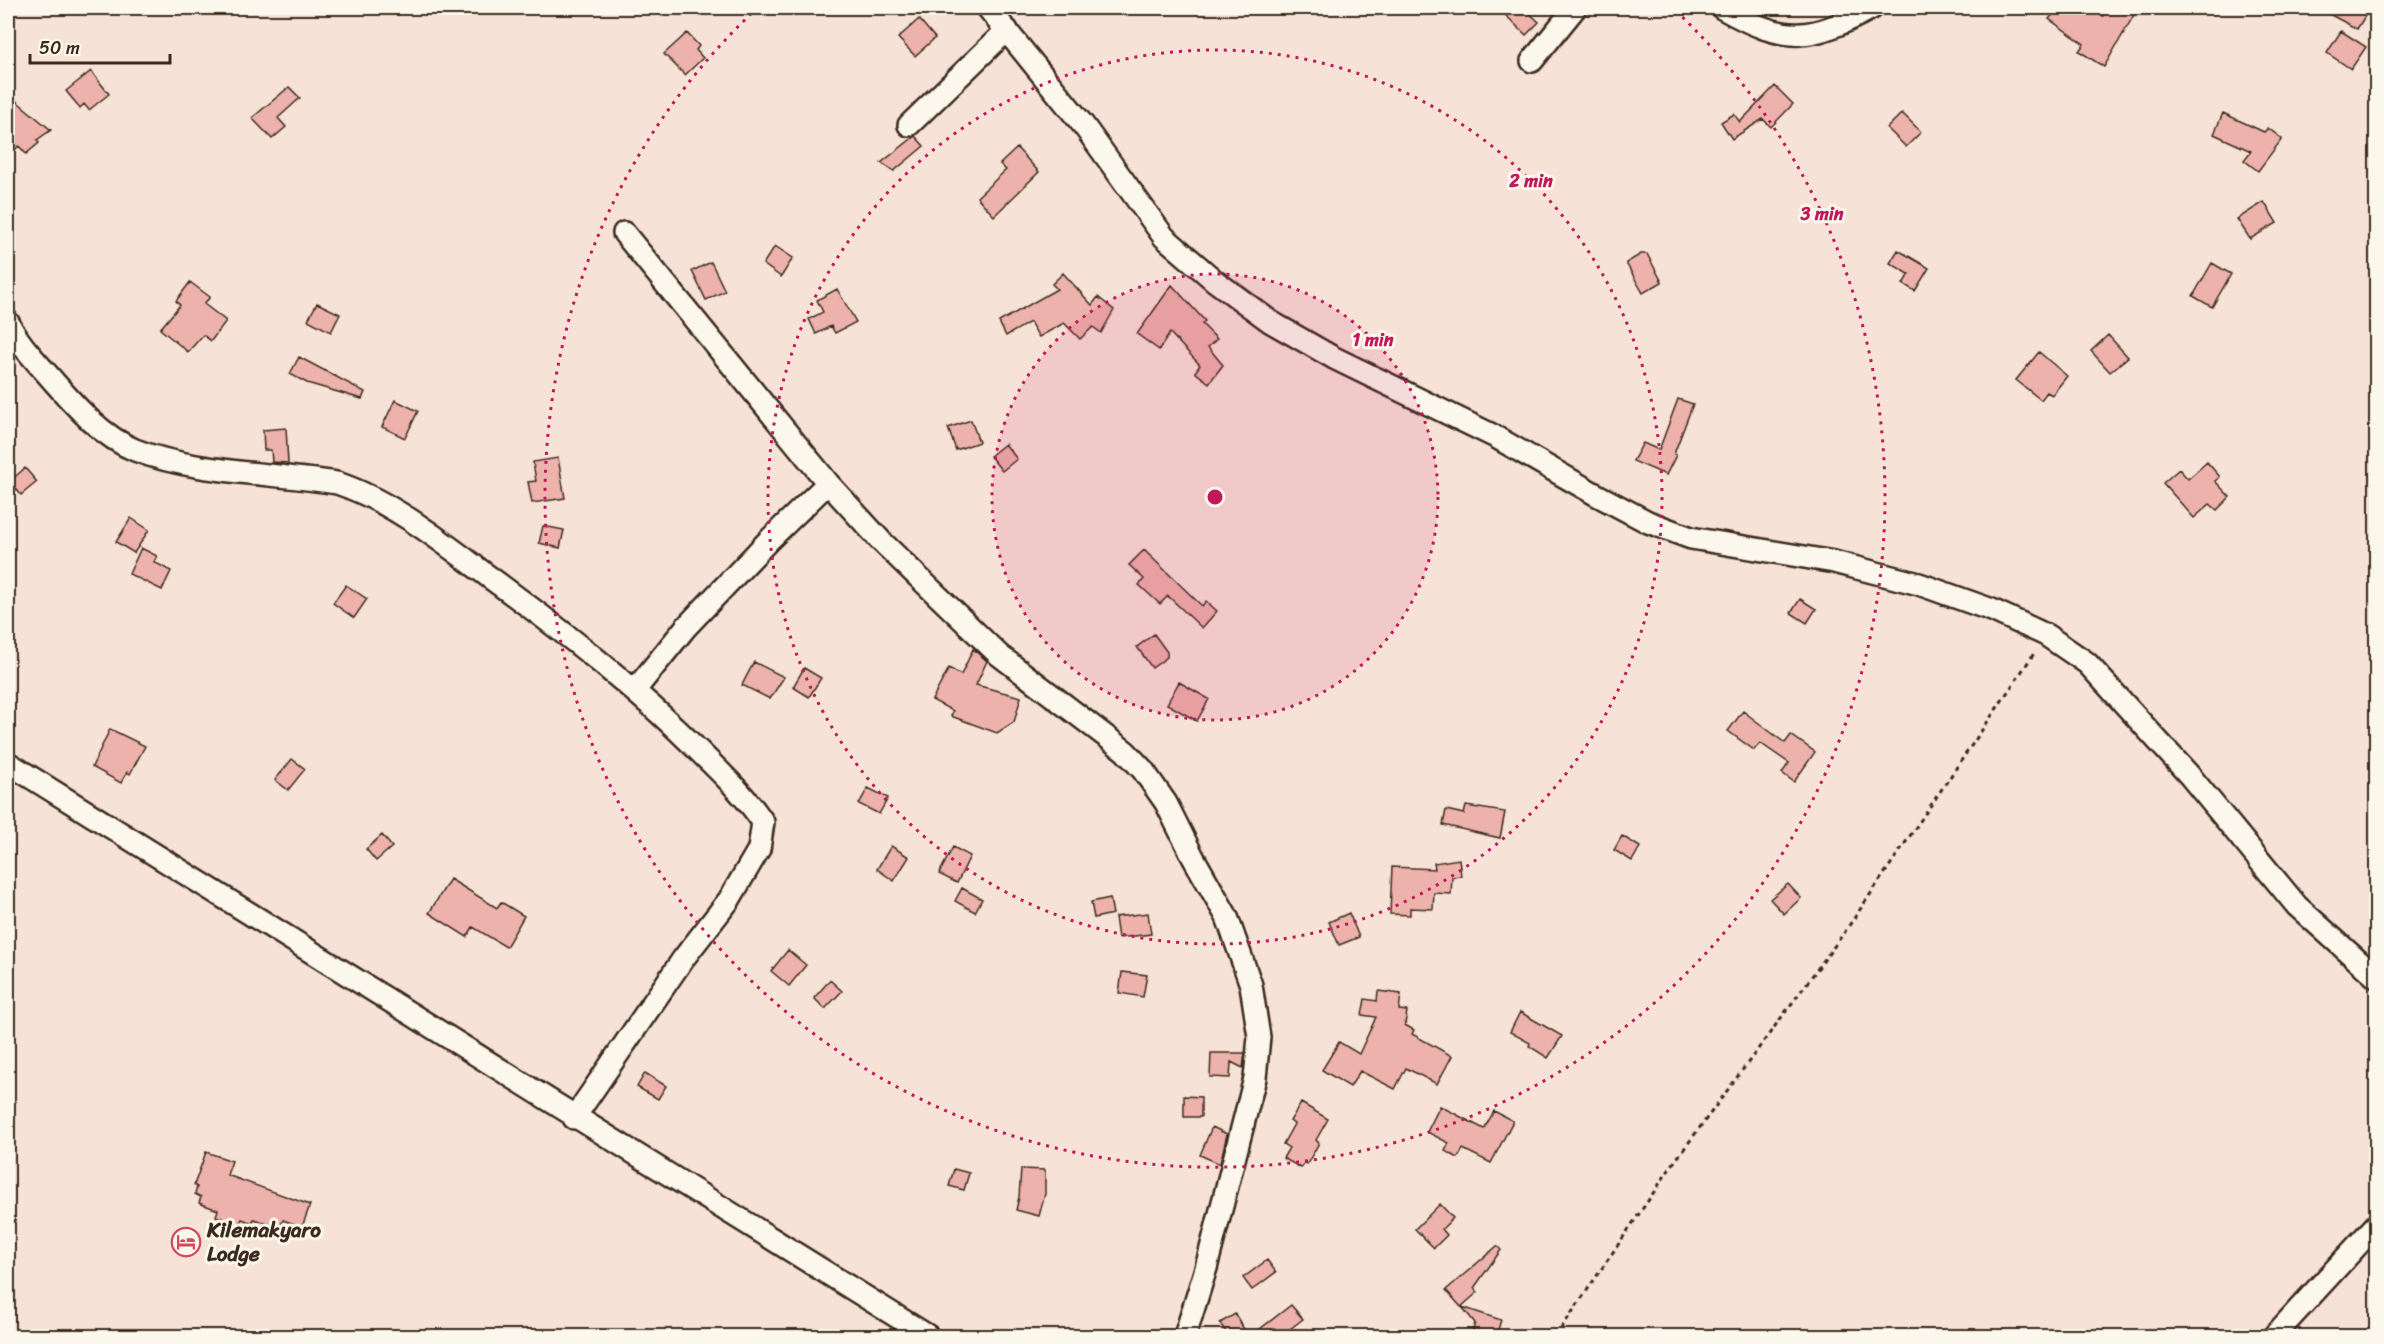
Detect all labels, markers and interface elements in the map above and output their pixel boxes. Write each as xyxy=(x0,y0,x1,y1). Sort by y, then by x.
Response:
scale bar xyxy=(30,27,170,65)
text: 50 m xyxy=(39,32,80,64)
text: 2 min xyxy=(1508,165,1553,197)
text: 3 min xyxy=(1799,198,1844,230)
text: 1 min xyxy=(1353,324,1394,356)
centre of rings xyxy=(1205,487,1225,507)
place label: Kilemakyaro Lodge xyxy=(206,1211,321,1273)
hotel icon: Kilemakyaro Lodge xyxy=(170,1226,202,1258)

